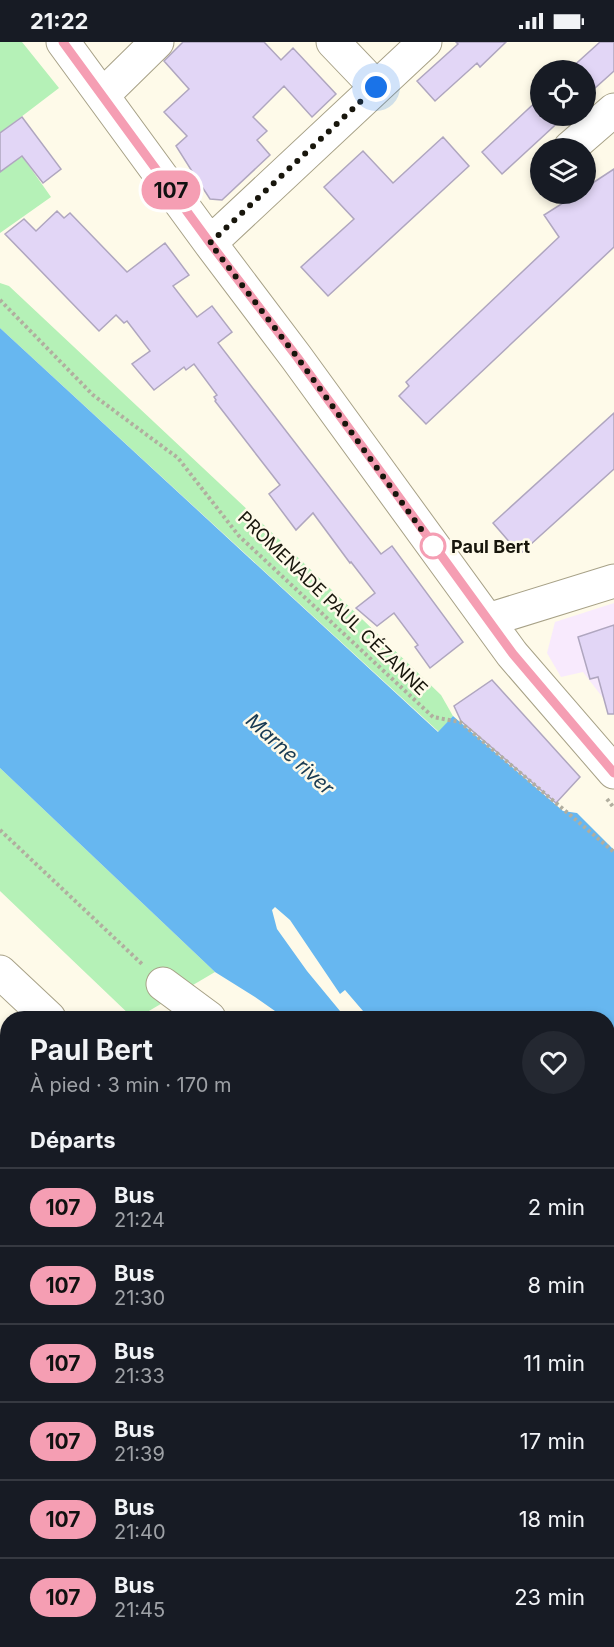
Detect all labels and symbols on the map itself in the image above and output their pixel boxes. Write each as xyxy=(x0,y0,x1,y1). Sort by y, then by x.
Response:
your location xyxy=(361,72,391,102)
line badge: 107 xyxy=(136,170,206,210)
street label: PROMENADE PAUL CÉZANNE xyxy=(234,506,433,699)
marker: Paul Bert xyxy=(420,533,446,559)
place label: Paul Bert xyxy=(451,536,531,557)
water label: Marne river xyxy=(241,708,339,800)

